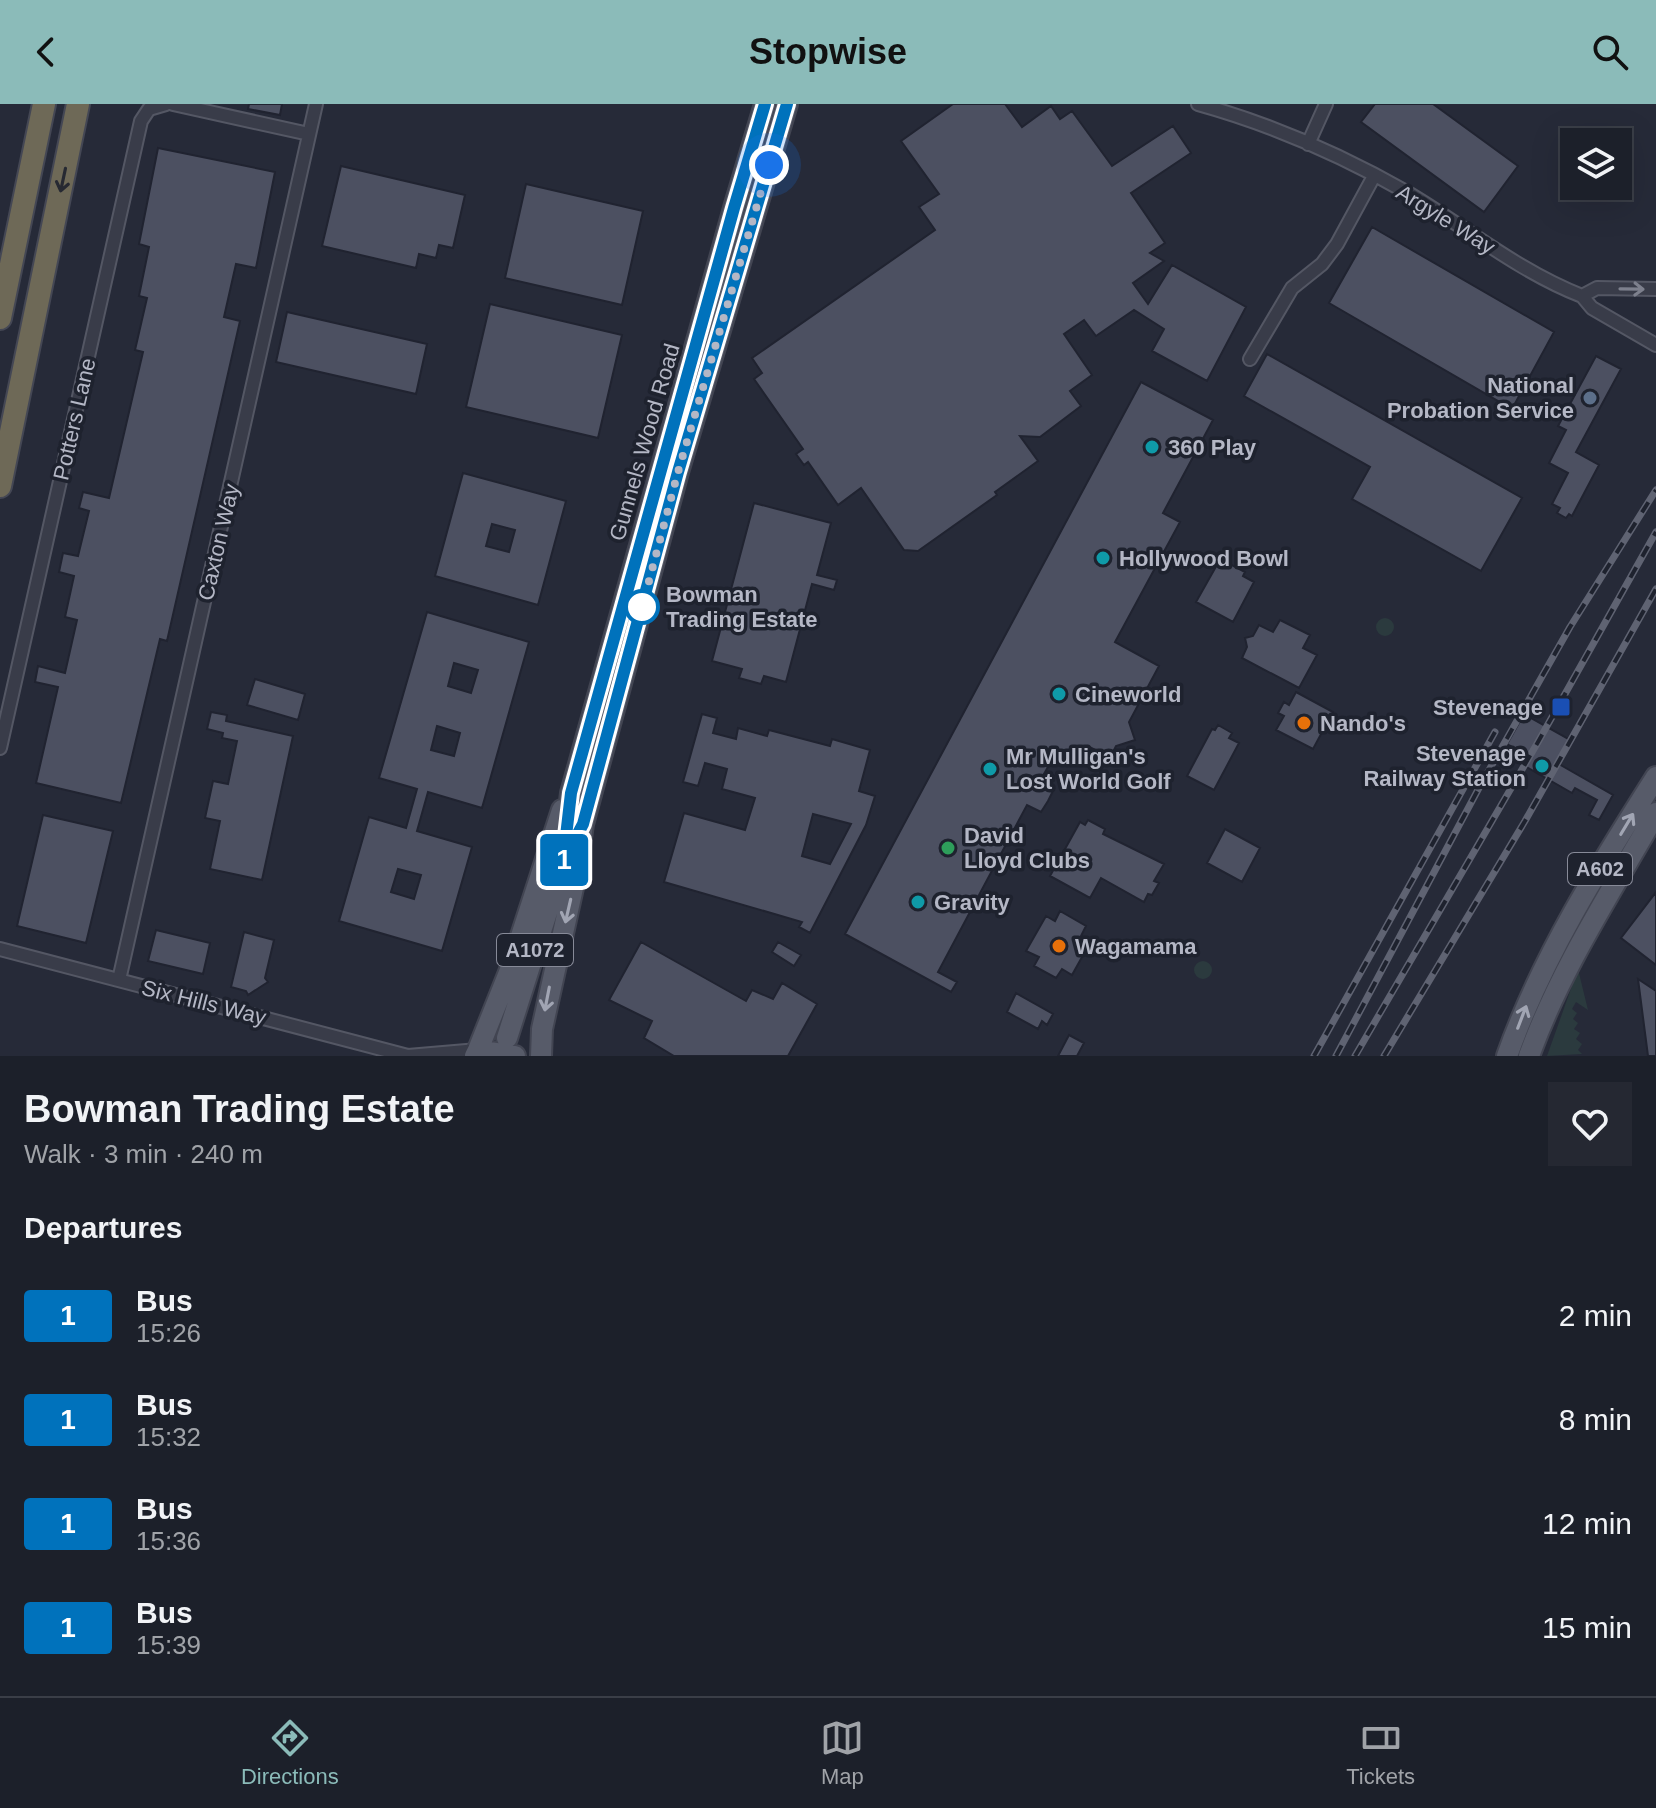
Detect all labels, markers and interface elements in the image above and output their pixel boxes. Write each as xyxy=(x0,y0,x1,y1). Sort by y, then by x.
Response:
icon: back xyxy=(24,30,68,74)
icon: search xyxy=(1588,30,1632,74)
text: Stopwise xyxy=(749,31,907,72)
map controls xyxy=(1560,128,1632,200)
button: layers xyxy=(1560,128,1632,200)
your location xyxy=(749,145,789,185)
one-way arrow xyxy=(54,167,69,193)
street label: Argyle Way xyxy=(1392,179,1500,260)
one-way arrow xyxy=(1618,281,1645,297)
street label: Gunnels Wood Road xyxy=(604,341,685,544)
street label: Potters Lane xyxy=(48,356,101,483)
place label: National Probation Service xyxy=(1387,373,1574,423)
marker: National Probation Service xyxy=(1581,389,1599,407)
place label: 360 Play xyxy=(1168,435,1257,460)
marker: 360 Play xyxy=(1143,438,1161,456)
street label: Caxton Way xyxy=(193,481,244,603)
place label: Hollywood Bowl xyxy=(1119,546,1289,571)
marker: Hollywood Bowl xyxy=(1094,549,1112,567)
place label: Bowman Trading Estate xyxy=(666,582,818,632)
marker: Bowman Trading Estate xyxy=(625,590,659,624)
place label: Cineworld xyxy=(1075,682,1181,707)
marker: Cineworld xyxy=(1050,685,1068,703)
place label: Stevenage xyxy=(1433,695,1543,720)
marker: Stevenage xyxy=(1550,696,1572,718)
place label: Nando's xyxy=(1320,711,1406,736)
marker: Nando's xyxy=(1295,714,1313,732)
place label: Stevenage Railway Station xyxy=(1363,741,1526,791)
place label: Mr Mulligan's Lost World Golf xyxy=(1006,744,1171,794)
marker: Stevenage Railway Station xyxy=(1533,757,1551,775)
marker: Mr Mulligan's Lost World Golf xyxy=(981,760,999,778)
one-way arrow xyxy=(1619,813,1635,836)
place label: David Lloyd Clubs xyxy=(964,823,1090,873)
line badge: 1 xyxy=(538,834,590,886)
marker: David Lloyd Clubs xyxy=(939,839,957,857)
text: 1 xyxy=(556,844,572,875)
road number: A602 xyxy=(1568,853,1632,885)
place label: Gravity xyxy=(934,890,1011,915)
marker: Gravity xyxy=(909,893,927,911)
one-way arrow xyxy=(560,898,575,924)
road number: A1072 xyxy=(497,934,573,966)
place label: Wagamama xyxy=(1075,934,1197,959)
marker: Wagamama xyxy=(1050,937,1068,955)
street label: Six Hills Way xyxy=(139,975,269,1030)
one-way arrow xyxy=(539,986,554,1011)
one-way arrow xyxy=(1516,1005,1531,1029)
button: heart xyxy=(1548,1082,1632,1166)
text: Bowman Trading Estate xyxy=(24,1088,455,1130)
text: Walk · 3 min · 240 m xyxy=(24,1139,263,1169)
text: Departures xyxy=(24,1211,182,1244)
text: Bus xyxy=(136,1284,193,1317)
text: 2 min xyxy=(1559,1299,1632,1332)
text: 1 xyxy=(60,1300,76,1331)
text: 15:26 xyxy=(136,1318,201,1348)
text: Bus xyxy=(136,1388,193,1421)
text: 8 min xyxy=(1559,1403,1632,1436)
text: 1 xyxy=(60,1404,76,1435)
text: 15:32 xyxy=(136,1422,201,1452)
text: Bus xyxy=(136,1492,193,1525)
text: 12 min xyxy=(1542,1507,1632,1540)
text: 1 xyxy=(60,1508,76,1539)
text: 15:36 xyxy=(136,1526,201,1556)
text: Bus xyxy=(136,1596,193,1629)
text: 15 min xyxy=(1542,1611,1632,1644)
text: 1 xyxy=(60,1612,76,1643)
text: 15:39 xyxy=(136,1630,201,1660)
tab: Directions xyxy=(241,1716,339,1790)
tab: Map xyxy=(820,1716,864,1790)
tab: Tickets xyxy=(1346,1716,1415,1790)

